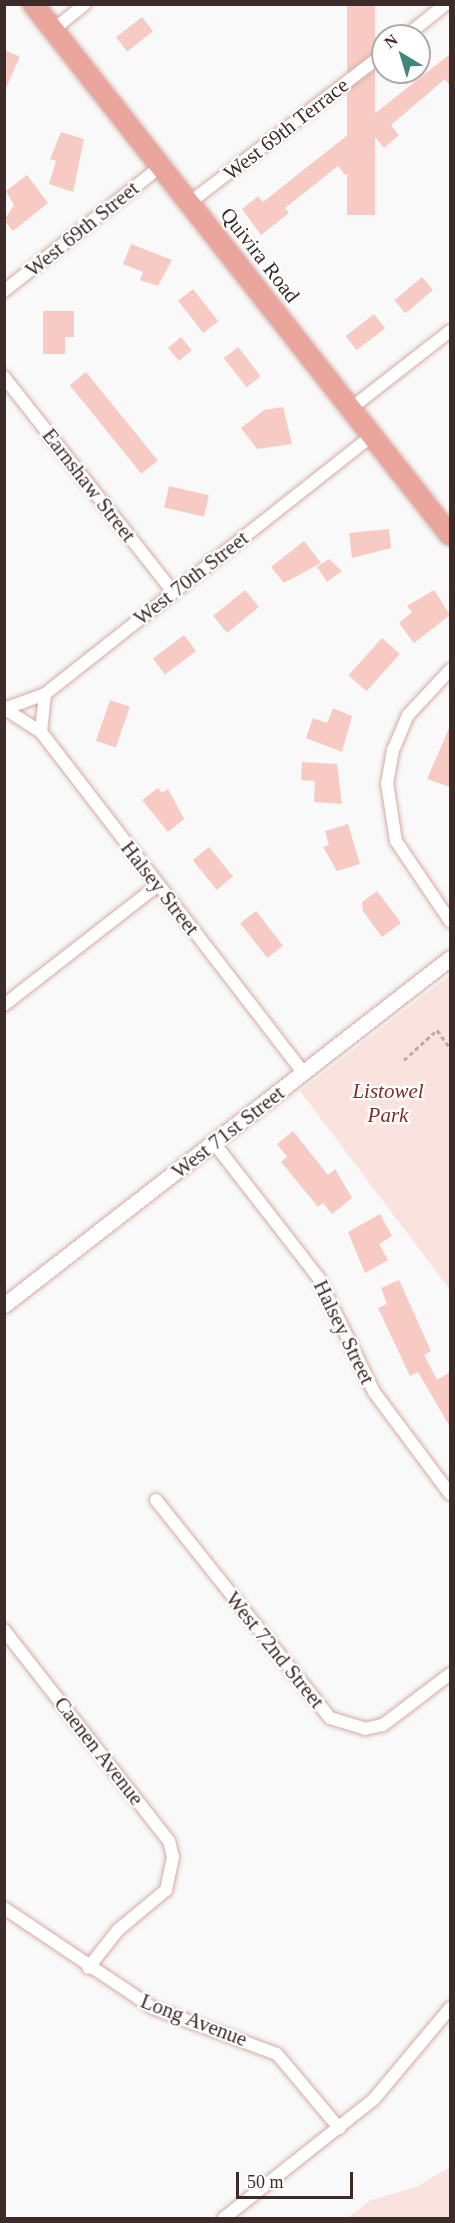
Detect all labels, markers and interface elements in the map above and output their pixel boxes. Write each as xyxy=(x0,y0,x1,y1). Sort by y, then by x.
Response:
north arrow xyxy=(371,24,431,84)
text: N xyxy=(381,31,401,51)
street label: West 69th Terrace xyxy=(218,72,354,186)
street label: West 69th Street xyxy=(20,176,144,282)
street label: Quivira Road xyxy=(215,202,305,308)
street label: Earnshaw Street xyxy=(37,423,141,547)
street label: West 70th Street xyxy=(129,526,253,630)
street label: Halsey Street xyxy=(115,836,205,940)
park label: Listowel Park xyxy=(352,1078,424,1128)
street label: West 71st Street xyxy=(167,1080,289,1184)
street label: Halsey Street xyxy=(308,1276,380,1388)
street label: West 72nd Street xyxy=(220,1587,330,1713)
street label: Caenen Avenue xyxy=(48,1691,150,1811)
street label: Long Avenue xyxy=(137,1988,251,2052)
scale bar xyxy=(239,2160,356,2198)
text: 50 m xyxy=(247,2172,284,2192)

